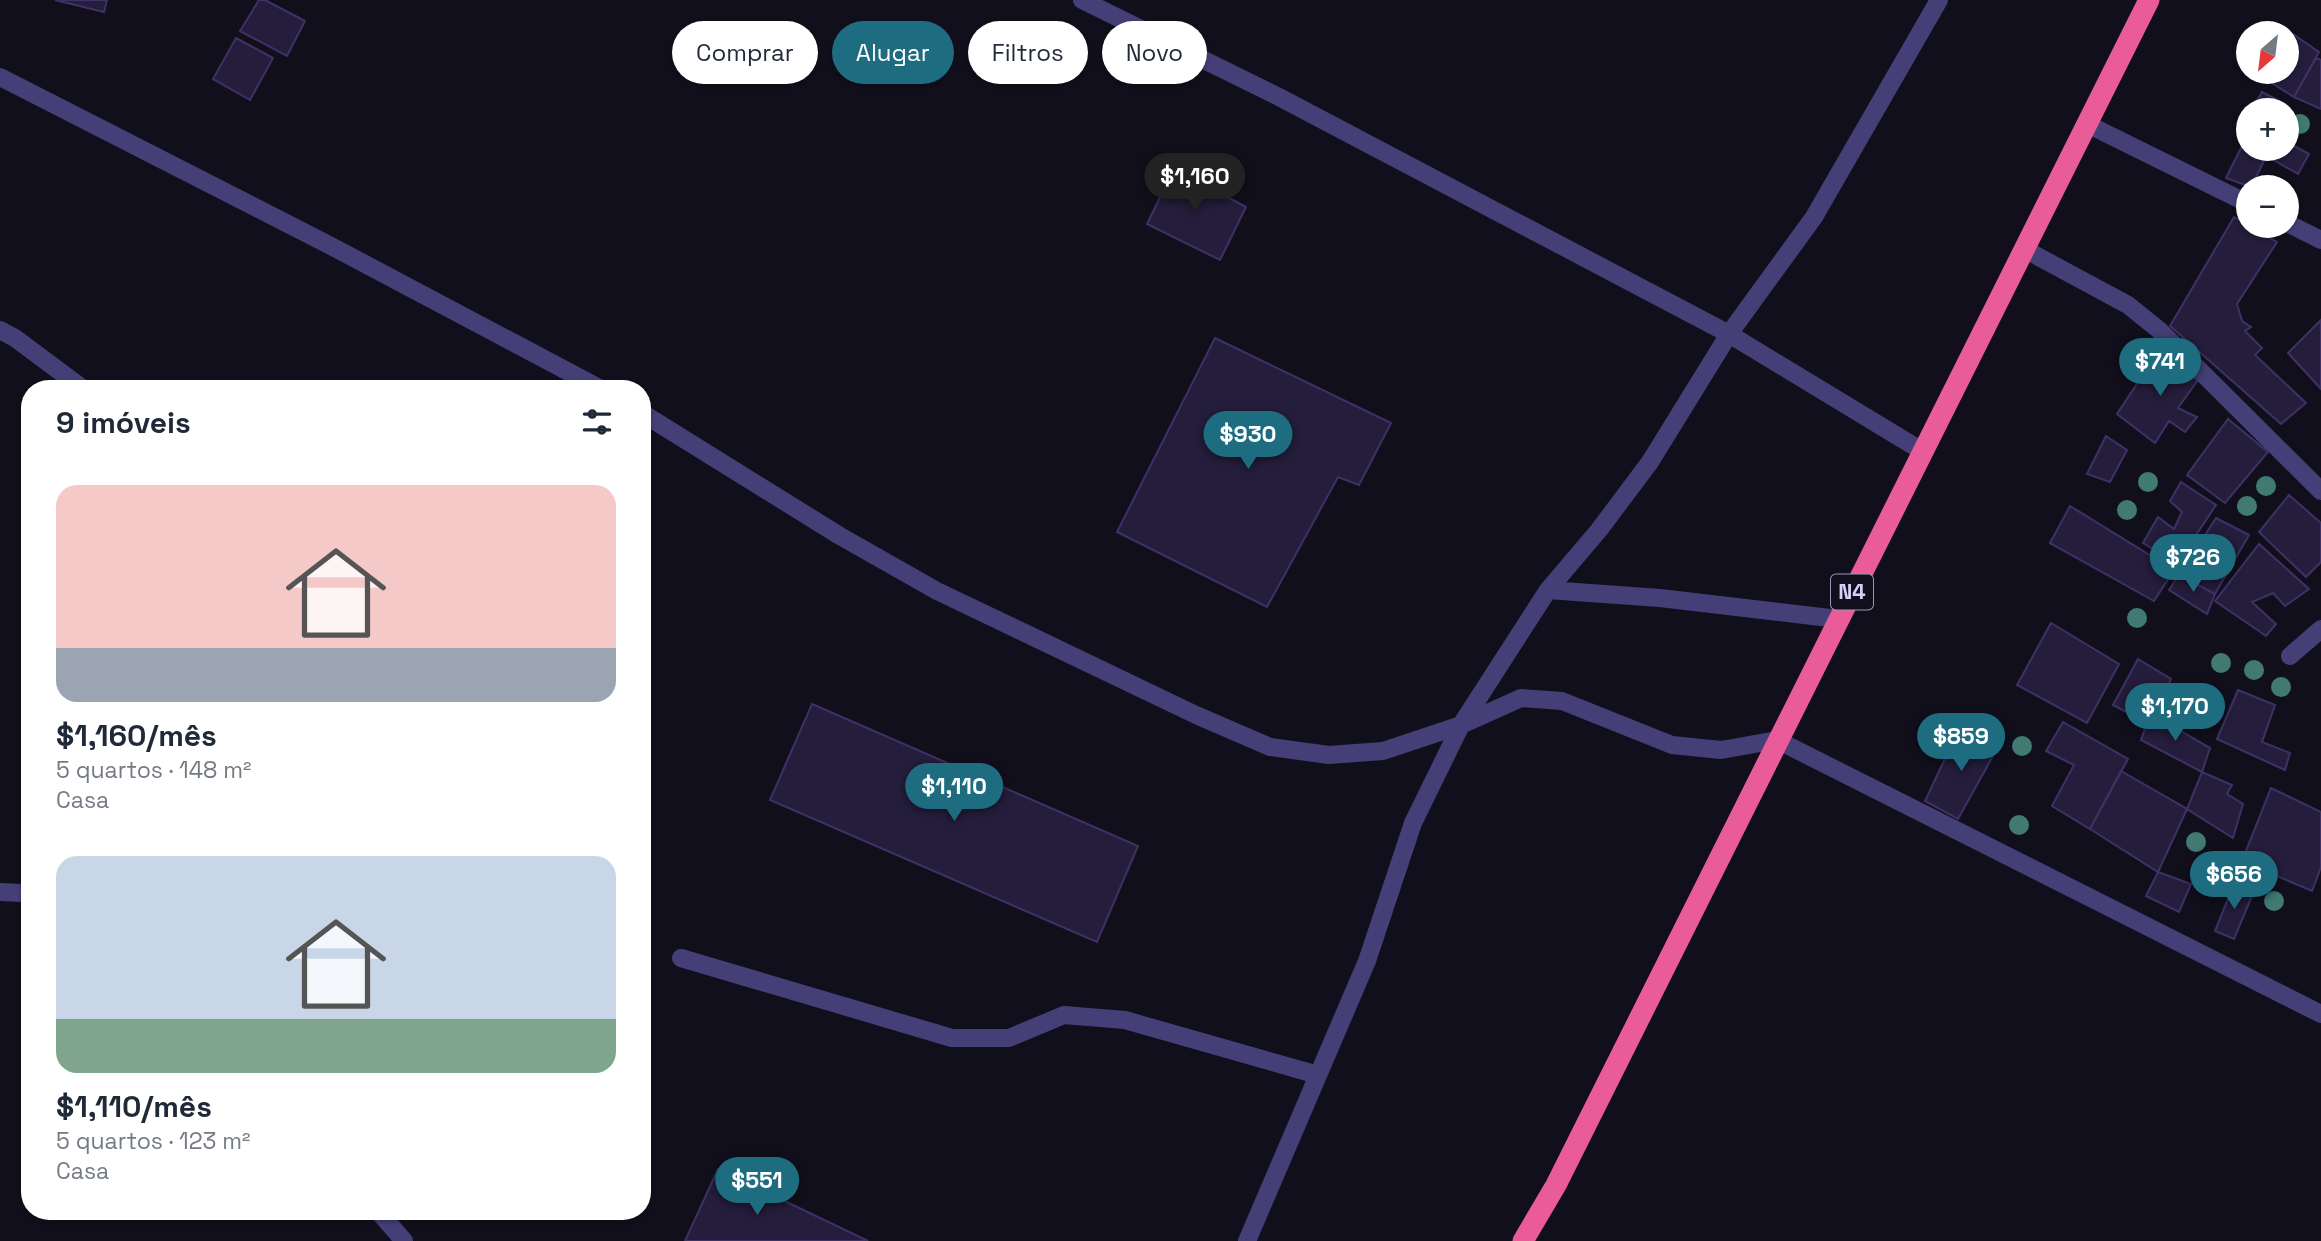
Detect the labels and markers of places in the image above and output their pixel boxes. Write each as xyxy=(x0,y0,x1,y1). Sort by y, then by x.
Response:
pin: $1,160 xyxy=(1138,154,1252,213)
pin: $741 xyxy=(2119,338,2201,398)
pin: $930 xyxy=(1207,412,1289,471)
pin: $726 xyxy=(2152,534,2234,594)
pin: $1,170 xyxy=(2118,684,2232,743)
pin: $859 xyxy=(1920,714,2002,773)
pin: $1,110 xyxy=(897,764,1011,823)
pin: $656 xyxy=(2193,852,2275,911)
pin: $551 xyxy=(716,1158,798,1217)

